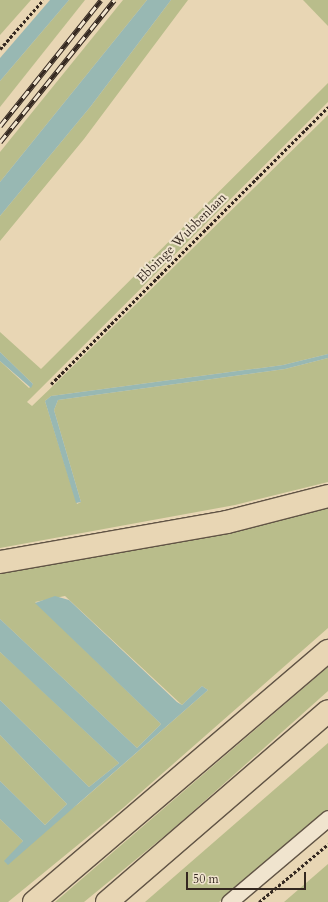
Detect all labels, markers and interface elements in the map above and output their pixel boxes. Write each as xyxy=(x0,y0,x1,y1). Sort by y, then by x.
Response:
street label: Ebbinge Wubbenlaan xyxy=(134,190,230,286)
scale bar xyxy=(188,864,308,890)
text: 50 m xyxy=(193,871,219,887)

